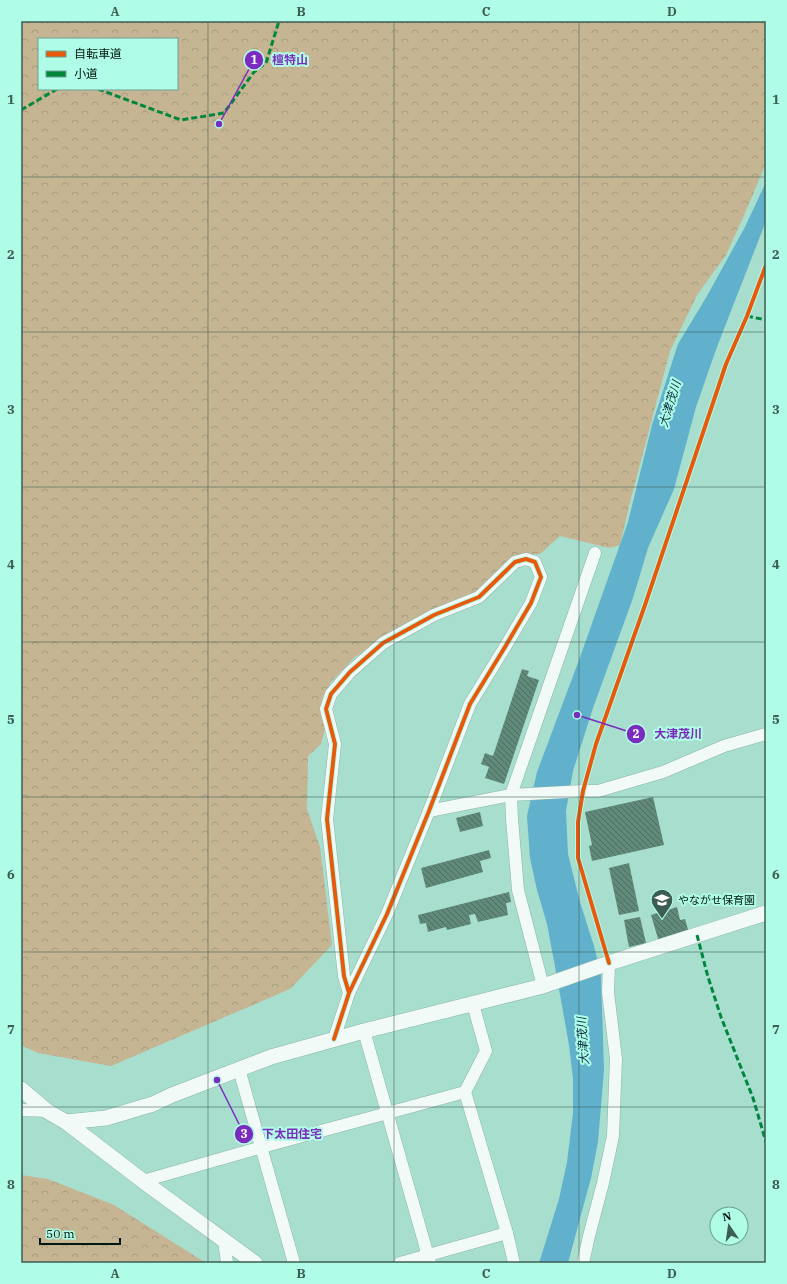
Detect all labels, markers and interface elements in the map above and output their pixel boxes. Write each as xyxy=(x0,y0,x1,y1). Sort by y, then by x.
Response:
text: A xyxy=(110,3,120,20)
text: B xyxy=(296,3,306,20)
text: C xyxy=(482,3,491,20)
text: D xyxy=(667,3,677,20)
legend xyxy=(38,38,178,90)
text: 自転車道 xyxy=(74,46,122,61)
callout: 檀特山 xyxy=(244,48,316,72)
text: 1 xyxy=(250,52,258,67)
text: 檀特山 xyxy=(272,52,308,67)
text: 小道 xyxy=(74,66,98,81)
text: 1 xyxy=(7,91,15,108)
text: 1 xyxy=(772,91,780,108)
text: 2 xyxy=(7,246,15,263)
text: 2 xyxy=(772,246,780,263)
water label: 大津茂川 xyxy=(655,377,684,429)
text: 3 xyxy=(7,401,15,418)
text: 3 xyxy=(772,401,780,418)
text: 4 xyxy=(7,556,15,573)
text: 4 xyxy=(772,556,780,573)
text: 5 xyxy=(7,711,15,728)
text: 5 xyxy=(772,711,780,728)
callout: 大津茂川 xyxy=(626,722,710,746)
text: 2 xyxy=(632,726,640,741)
text: 大津茂川 xyxy=(654,726,702,741)
text: 6 xyxy=(7,866,15,883)
text: 6 xyxy=(772,866,780,883)
school or university icon: やながせ保育園 xyxy=(649,887,675,920)
place label: やながせ保育園 xyxy=(678,893,755,907)
water label: 大津茂川 xyxy=(573,1015,592,1066)
text: 7 xyxy=(7,1021,15,1038)
text: 7 xyxy=(772,1021,780,1038)
callout: 下太田住宅 xyxy=(234,1122,330,1146)
text: 3 xyxy=(240,1126,248,1141)
text: 下太田住宅 xyxy=(262,1126,322,1141)
text: 8 xyxy=(7,1176,15,1193)
text: 8 xyxy=(772,1176,780,1193)
north arrow xyxy=(709,1206,749,1246)
text: N xyxy=(721,1208,733,1224)
scale bar xyxy=(40,1220,120,1246)
text: 50 m xyxy=(46,1226,75,1241)
text: A xyxy=(110,1265,120,1282)
text: B xyxy=(296,1265,306,1282)
text: C xyxy=(482,1265,491,1282)
text: D xyxy=(667,1265,677,1282)

